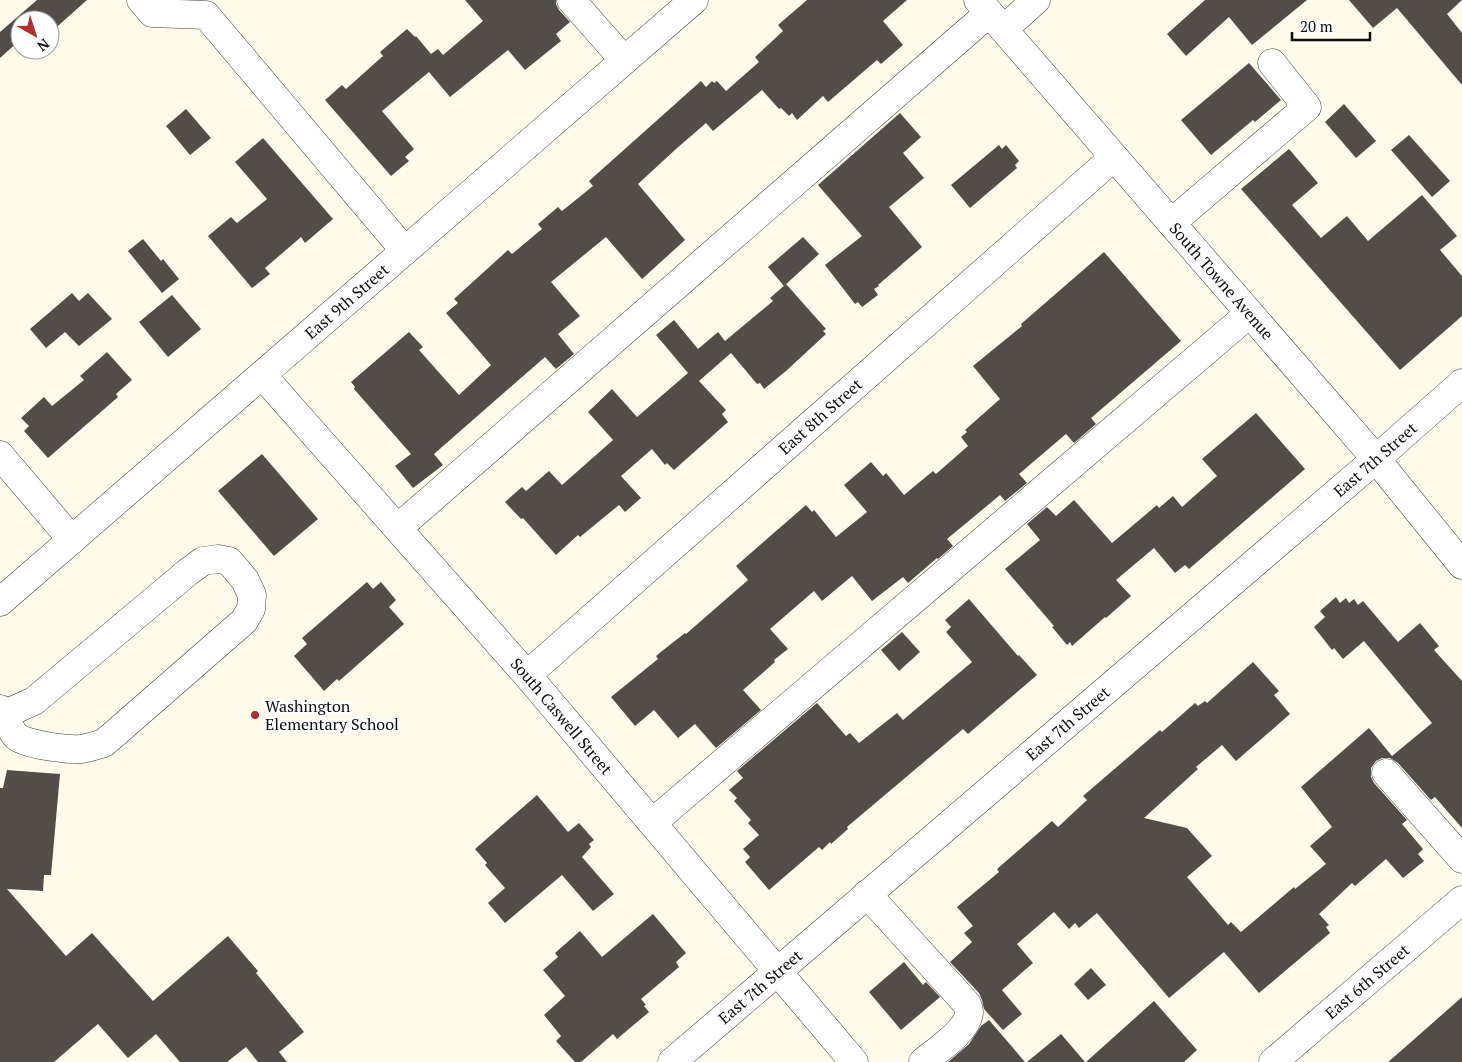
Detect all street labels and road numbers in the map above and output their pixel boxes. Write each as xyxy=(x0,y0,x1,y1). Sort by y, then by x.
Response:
street label: South Towne Avenue xyxy=(1165,218,1279,344)
street label: East 9th Street xyxy=(300,259,394,344)
street label: East 8th Street xyxy=(774,373,867,459)
street label: East 7th Street xyxy=(1329,417,1422,502)
street label: South Caswell Street xyxy=(506,653,618,779)
street label: East 7th Street xyxy=(1021,681,1114,765)
street label: East 6th Street xyxy=(1320,939,1414,1024)
street label: East 7th Street xyxy=(713,944,807,1029)

